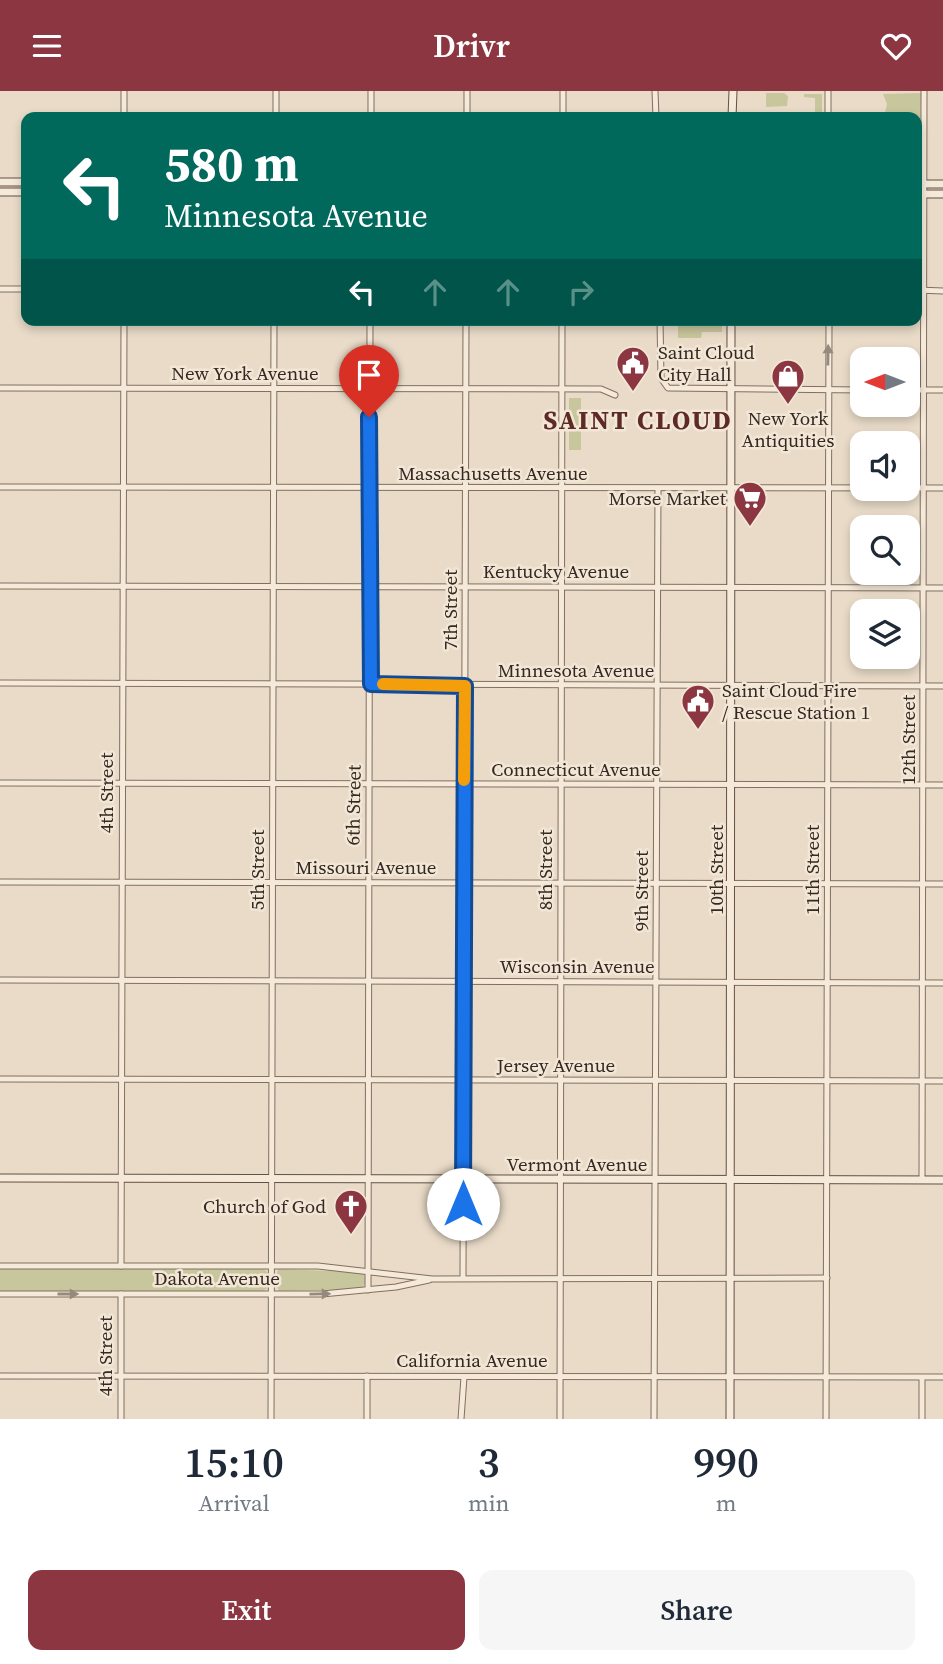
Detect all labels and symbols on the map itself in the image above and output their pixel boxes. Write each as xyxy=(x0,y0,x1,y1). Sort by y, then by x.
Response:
place label: Saint Cloud City Hall xyxy=(658,339,755,387)
public building icon: Saint Cloud City Hall xyxy=(614,344,652,393)
one-way arrow xyxy=(822,344,834,366)
pin xyxy=(339,345,399,417)
north arrow xyxy=(850,347,920,417)
shop icon: New York Antiquities xyxy=(769,357,807,406)
street label: New York Avenue xyxy=(171,360,319,386)
district label: SAINT CLOUD xyxy=(543,402,733,438)
place label: New York Antiquities xyxy=(742,405,834,453)
street label: Massachusetts Avenue xyxy=(398,460,588,486)
supermarket icon: Morse Market xyxy=(731,479,769,528)
place label: Morse Market xyxy=(609,485,727,511)
street label: Kentucky Avenue xyxy=(483,558,629,584)
street label: 7th Street xyxy=(437,569,463,650)
street label: Minnesota Avenue xyxy=(498,657,654,683)
place label: Saint Cloud Fire / Rescue Station 1 xyxy=(722,677,870,725)
public building icon: Saint Cloud Fire / Rescue Station 1 xyxy=(679,682,717,731)
street label: 12th Street xyxy=(895,694,921,785)
street label: 4th Street xyxy=(93,752,119,833)
street label: Connecticut Avenue xyxy=(491,756,661,782)
street label: 6th Street xyxy=(339,764,367,846)
street label: 10th Street xyxy=(703,824,729,915)
street label: 11th Street xyxy=(799,824,825,915)
street label: 5th Street xyxy=(244,829,270,910)
street label: 8th Street xyxy=(532,829,558,910)
street label: 9th Street xyxy=(628,850,654,931)
street label: Missouri Avenue xyxy=(295,854,437,880)
street label: Wisconsin Avenue xyxy=(499,953,655,979)
street label: Jersey Avenue xyxy=(496,1052,615,1078)
street label: Vermont Avenue xyxy=(506,1151,648,1177)
position arrow xyxy=(426,1167,500,1241)
church icon: Church of God xyxy=(332,1187,370,1236)
place label: Church of God xyxy=(203,1193,326,1219)
street label: Dakota Avenue xyxy=(154,1265,280,1291)
one-way arrow xyxy=(57,1288,79,1300)
one-way arrow xyxy=(309,1288,331,1300)
street label: 4th Street xyxy=(92,1315,118,1396)
street label: California Avenue xyxy=(396,1347,548,1373)

